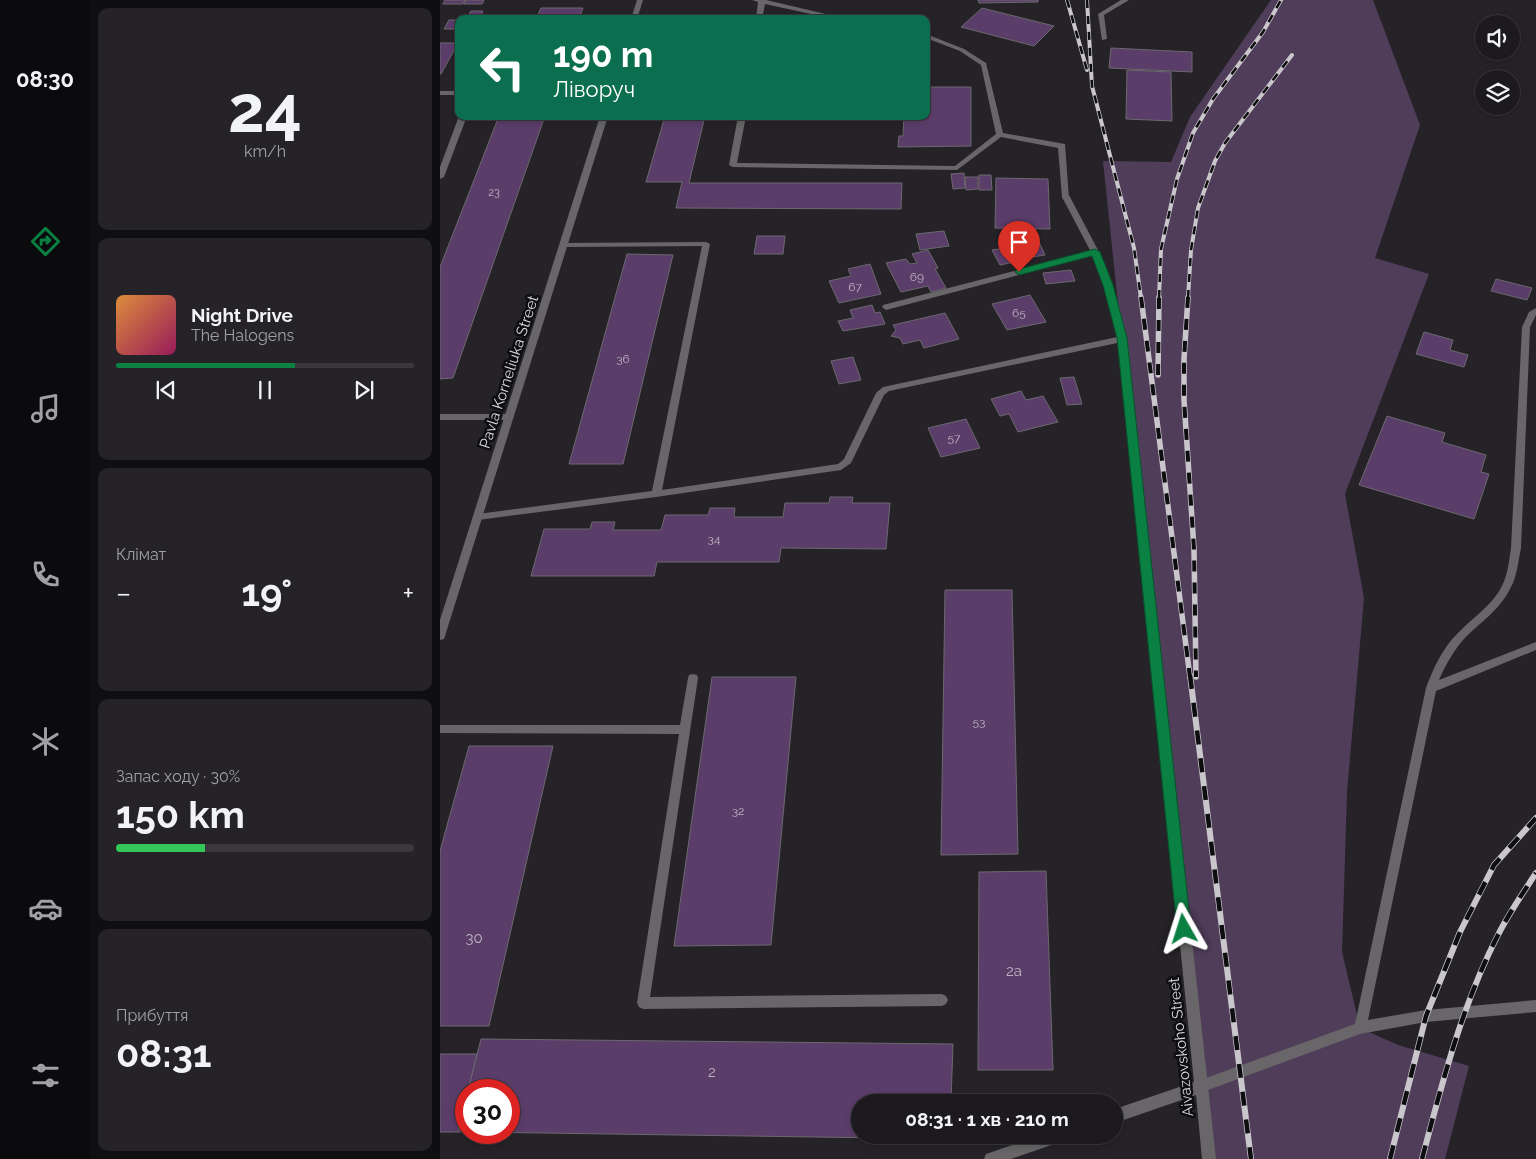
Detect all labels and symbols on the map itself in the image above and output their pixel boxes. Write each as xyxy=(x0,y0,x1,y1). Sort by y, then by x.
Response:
house number: 23 xyxy=(488,186,500,199)
pin xyxy=(998,221,1040,272)
house number: 69 xyxy=(910,270,924,284)
house number: 67 xyxy=(848,280,862,294)
street label: Pavla Korneliuka Street xyxy=(476,293,542,451)
house number: 65 xyxy=(1012,306,1026,320)
house number: 36 xyxy=(616,352,630,366)
house number: 57 xyxy=(948,431,961,445)
house number: 34 xyxy=(708,532,721,546)
house number: 53 xyxy=(973,715,985,729)
house number: 32 xyxy=(732,804,744,818)
position arrow xyxy=(1157,902,1209,954)
house number: 30 xyxy=(465,929,483,947)
house number: 2а xyxy=(1006,962,1022,980)
street label: Aivazovskoho Street xyxy=(1165,977,1197,1117)
house number: 2 xyxy=(708,1063,716,1081)
speed limit sign: 30 xyxy=(455,1079,520,1144)

